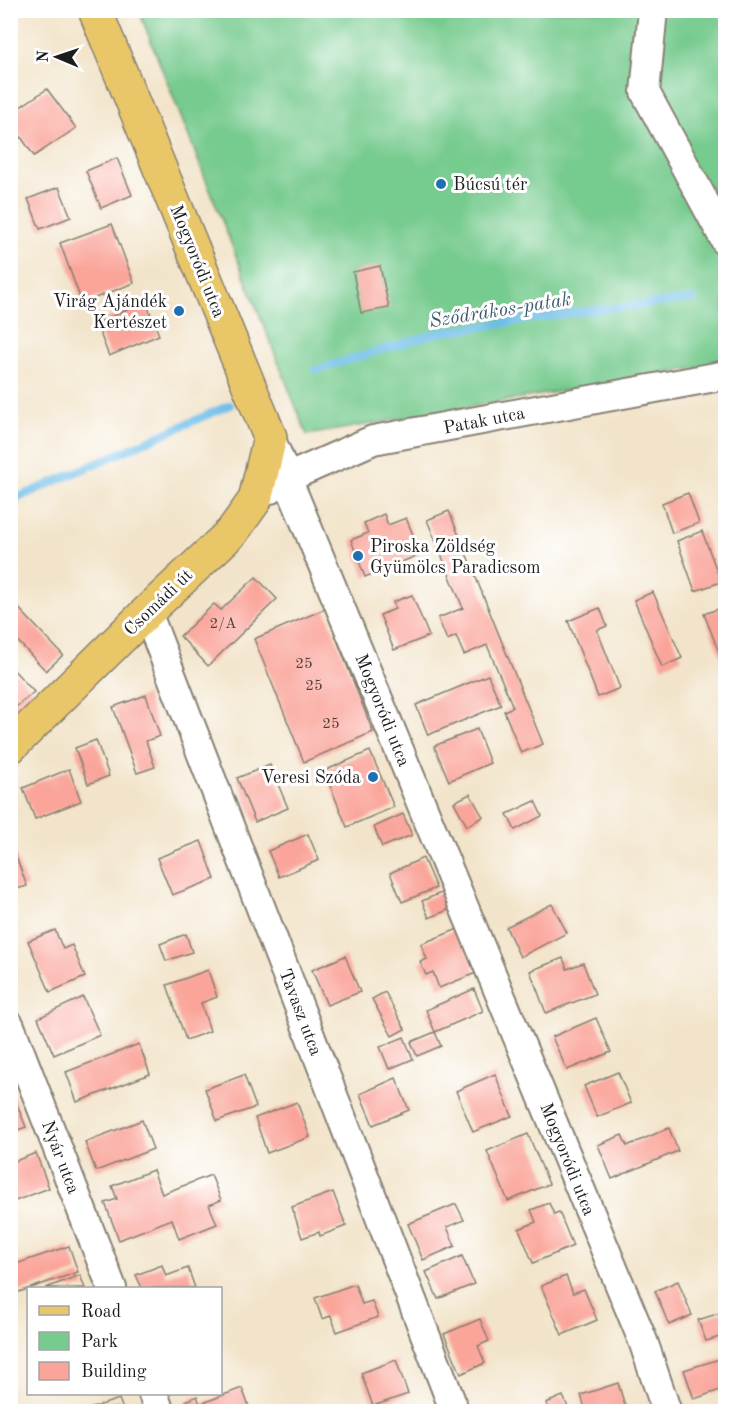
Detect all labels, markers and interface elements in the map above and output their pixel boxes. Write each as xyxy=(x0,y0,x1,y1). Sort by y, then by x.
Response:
north arrow xyxy=(27,27,87,87)
text: N xyxy=(36,49,52,63)
place label: Búcsú tér xyxy=(453,176,528,194)
marker: Búcsú tér xyxy=(434,177,448,191)
street label: Mogyoródi utca xyxy=(166,203,228,320)
water label: Sződrákos-patak xyxy=(428,290,573,332)
place label: Virág Ajándék Kertészet xyxy=(53,293,167,332)
marker: Virág Ajándék Kertészet xyxy=(172,304,186,318)
street label: Patak utca xyxy=(442,404,527,438)
place label: Piroska Zöldség Gyümölcs Paradicsom xyxy=(370,538,541,577)
marker: Piroska Zöldség Gyümölcs Paradicsom xyxy=(351,549,365,563)
street label: Csomádi út xyxy=(121,566,196,639)
house number: 2/A xyxy=(210,617,237,632)
street label: Mogyoródi utca xyxy=(351,652,413,769)
house number: 25 xyxy=(295,657,313,672)
house number: 25 xyxy=(305,679,323,694)
house number: 25 xyxy=(322,717,340,732)
place label: Veresi Szóda xyxy=(261,769,361,787)
marker: Veresi Szóda xyxy=(366,770,380,784)
street label: Tavasz utca xyxy=(275,966,325,1058)
street label: Mogyoródi utca xyxy=(536,1101,598,1218)
street label: Nyár utca xyxy=(38,1118,82,1197)
legend xyxy=(27,1287,222,1395)
text: Road xyxy=(81,1303,121,1321)
text: Park xyxy=(81,1333,118,1351)
text: Building xyxy=(81,1363,147,1381)

